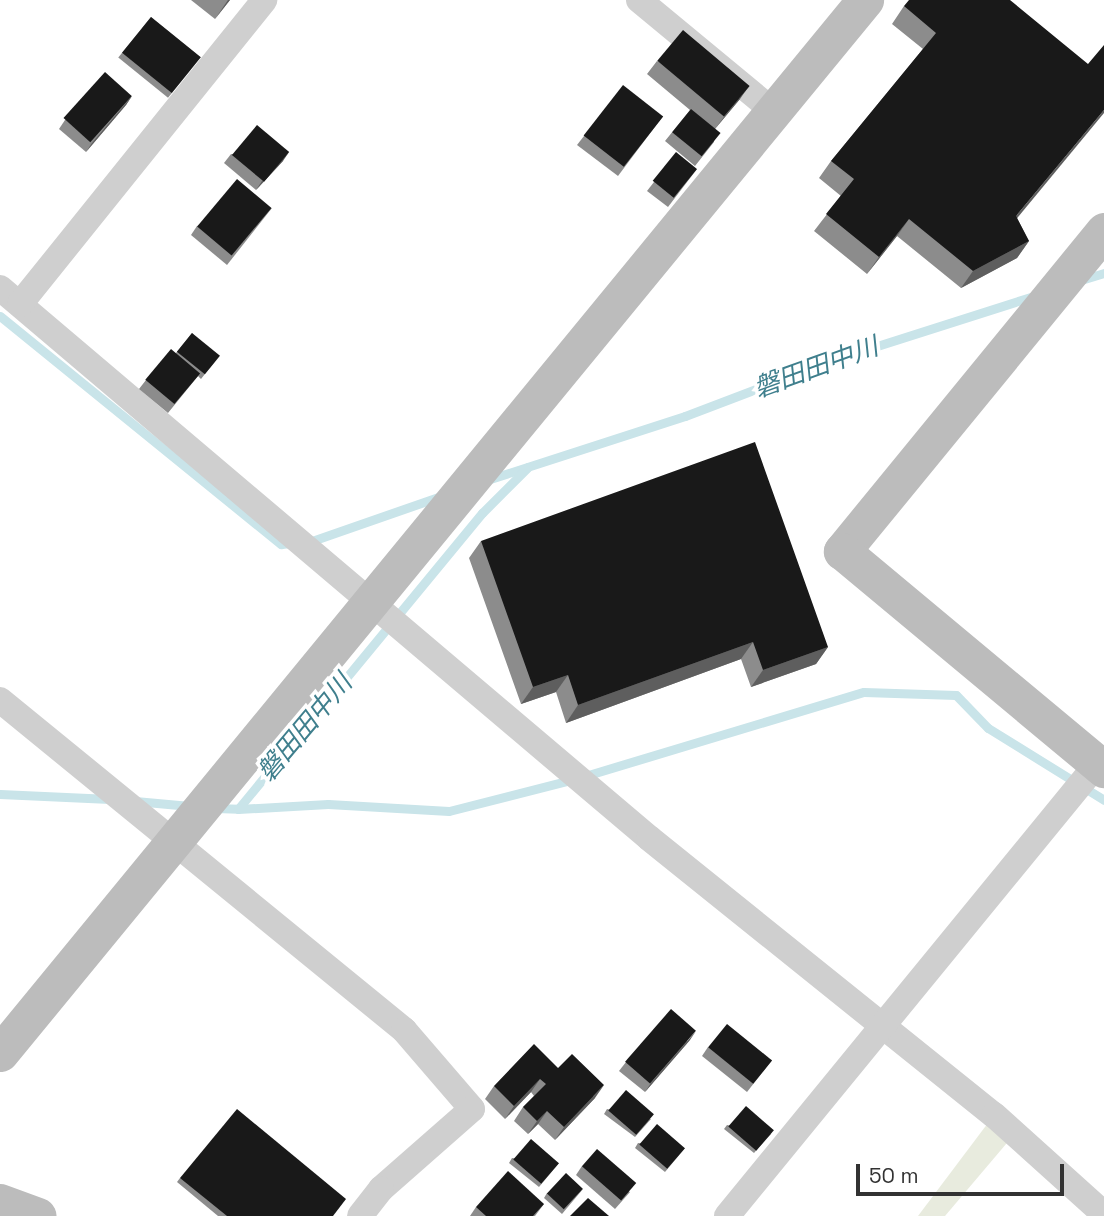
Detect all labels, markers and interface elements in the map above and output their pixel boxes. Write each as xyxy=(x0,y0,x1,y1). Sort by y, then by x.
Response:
water label: 磐田田中川 xyxy=(750,331,882,405)
water label: 磐田田中川 xyxy=(251,668,359,788)
scale bar xyxy=(859,1150,1067,1194)
text: 50 m xyxy=(869,1162,919,1189)

